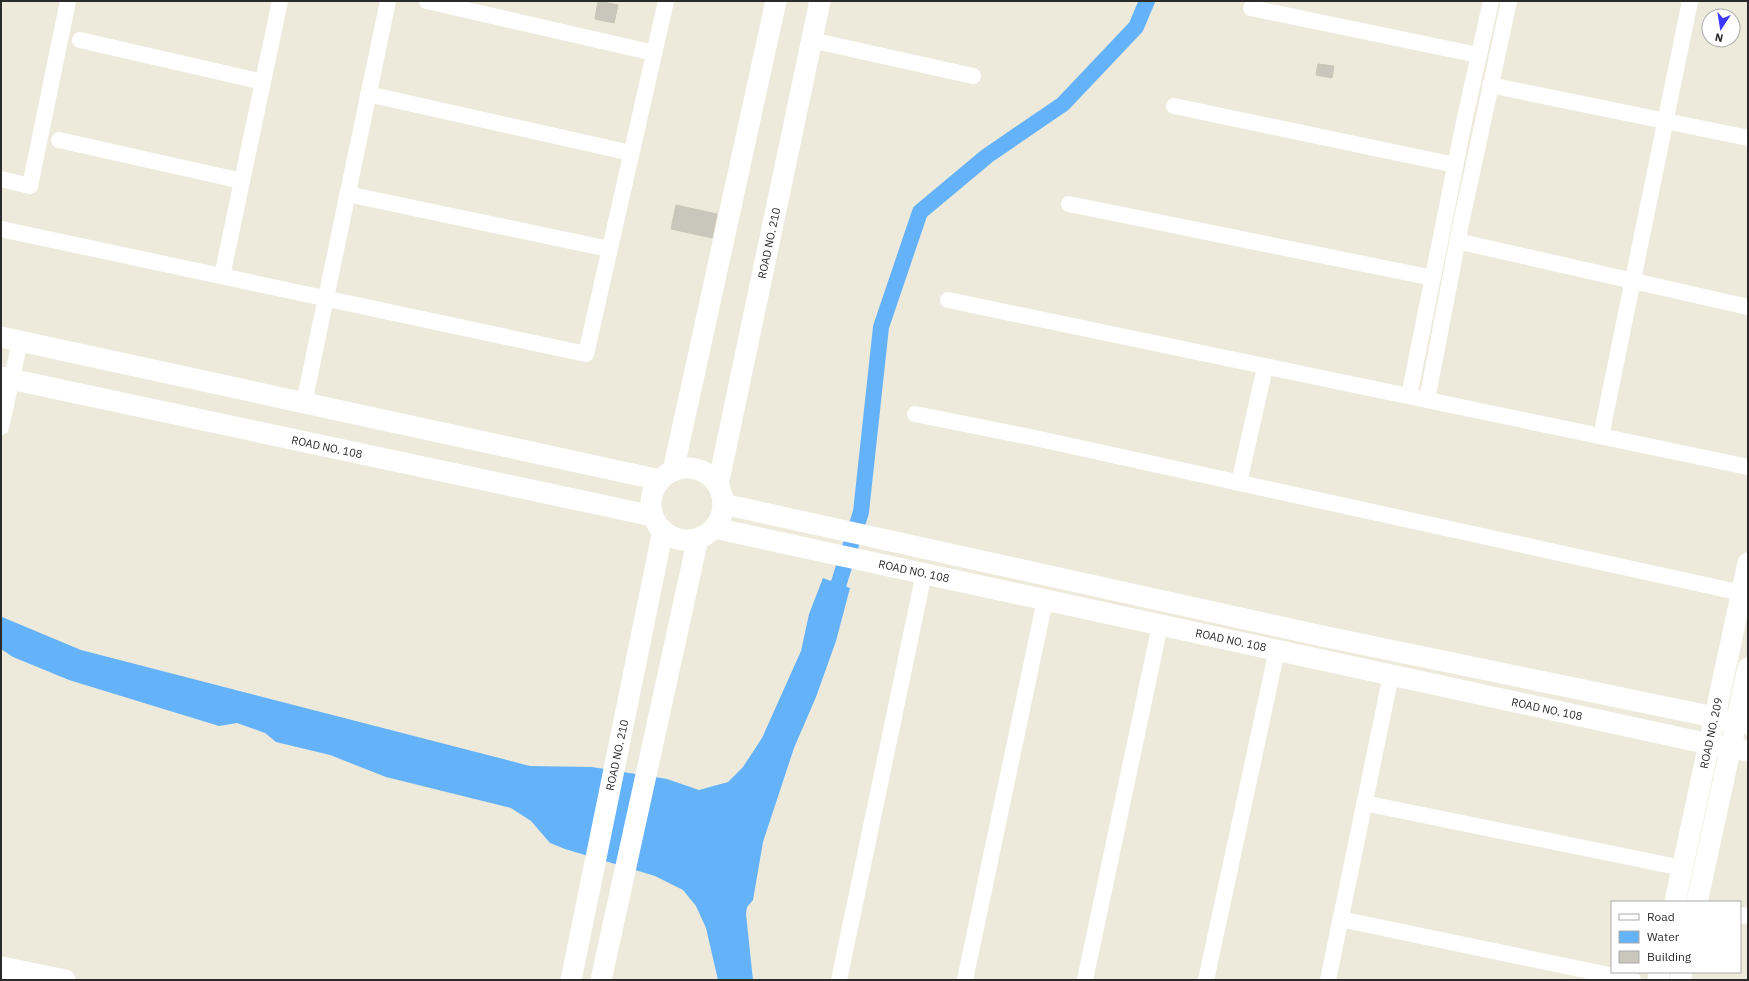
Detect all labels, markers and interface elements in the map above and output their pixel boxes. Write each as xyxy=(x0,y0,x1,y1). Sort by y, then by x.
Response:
north arrow xyxy=(1701,8,1741,48)
text: N xyxy=(1714,30,1724,45)
street label: ROAD NO. 210 xyxy=(755,206,783,280)
street label: ROAD NO. 108 xyxy=(290,433,364,461)
street label: ROAD NO. 108 xyxy=(877,557,951,585)
street label: ROAD NO. 108 xyxy=(1194,626,1268,654)
street label: ROAD NO. 108 xyxy=(1510,695,1584,723)
street label: ROAD NO. 209 xyxy=(1697,696,1725,770)
street label: ROAD NO. 210 xyxy=(603,718,631,792)
legend xyxy=(1611,901,1741,973)
text: Road xyxy=(1647,909,1675,924)
text: Water xyxy=(1647,929,1680,944)
text: Building xyxy=(1647,949,1692,964)

